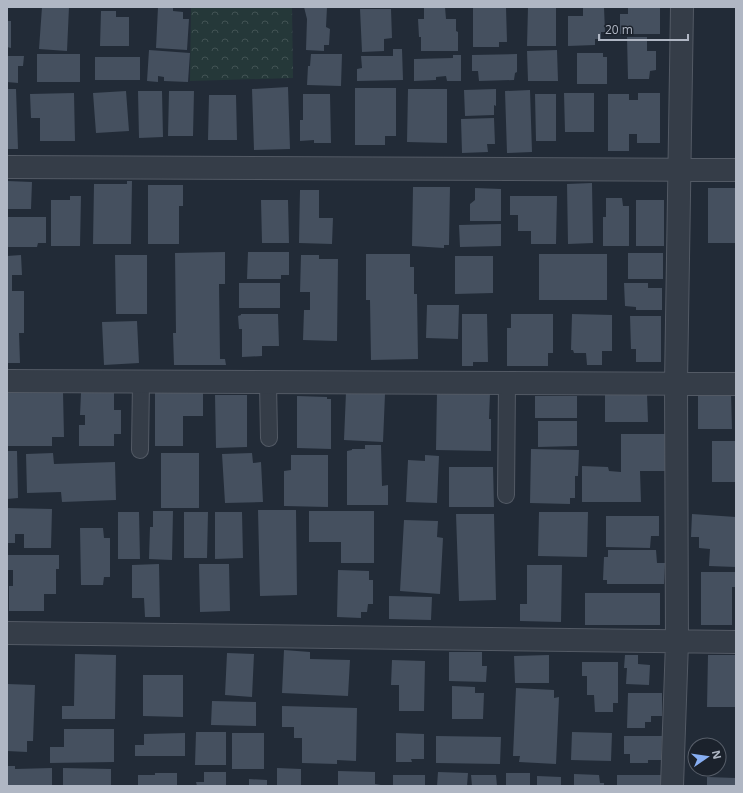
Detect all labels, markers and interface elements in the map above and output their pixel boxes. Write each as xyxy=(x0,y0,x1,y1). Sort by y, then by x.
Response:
scale bar xyxy=(599,16,688,42)
text: 20 m xyxy=(605,21,633,38)
north arrow xyxy=(687,737,727,777)
text: N xyxy=(709,749,726,761)

